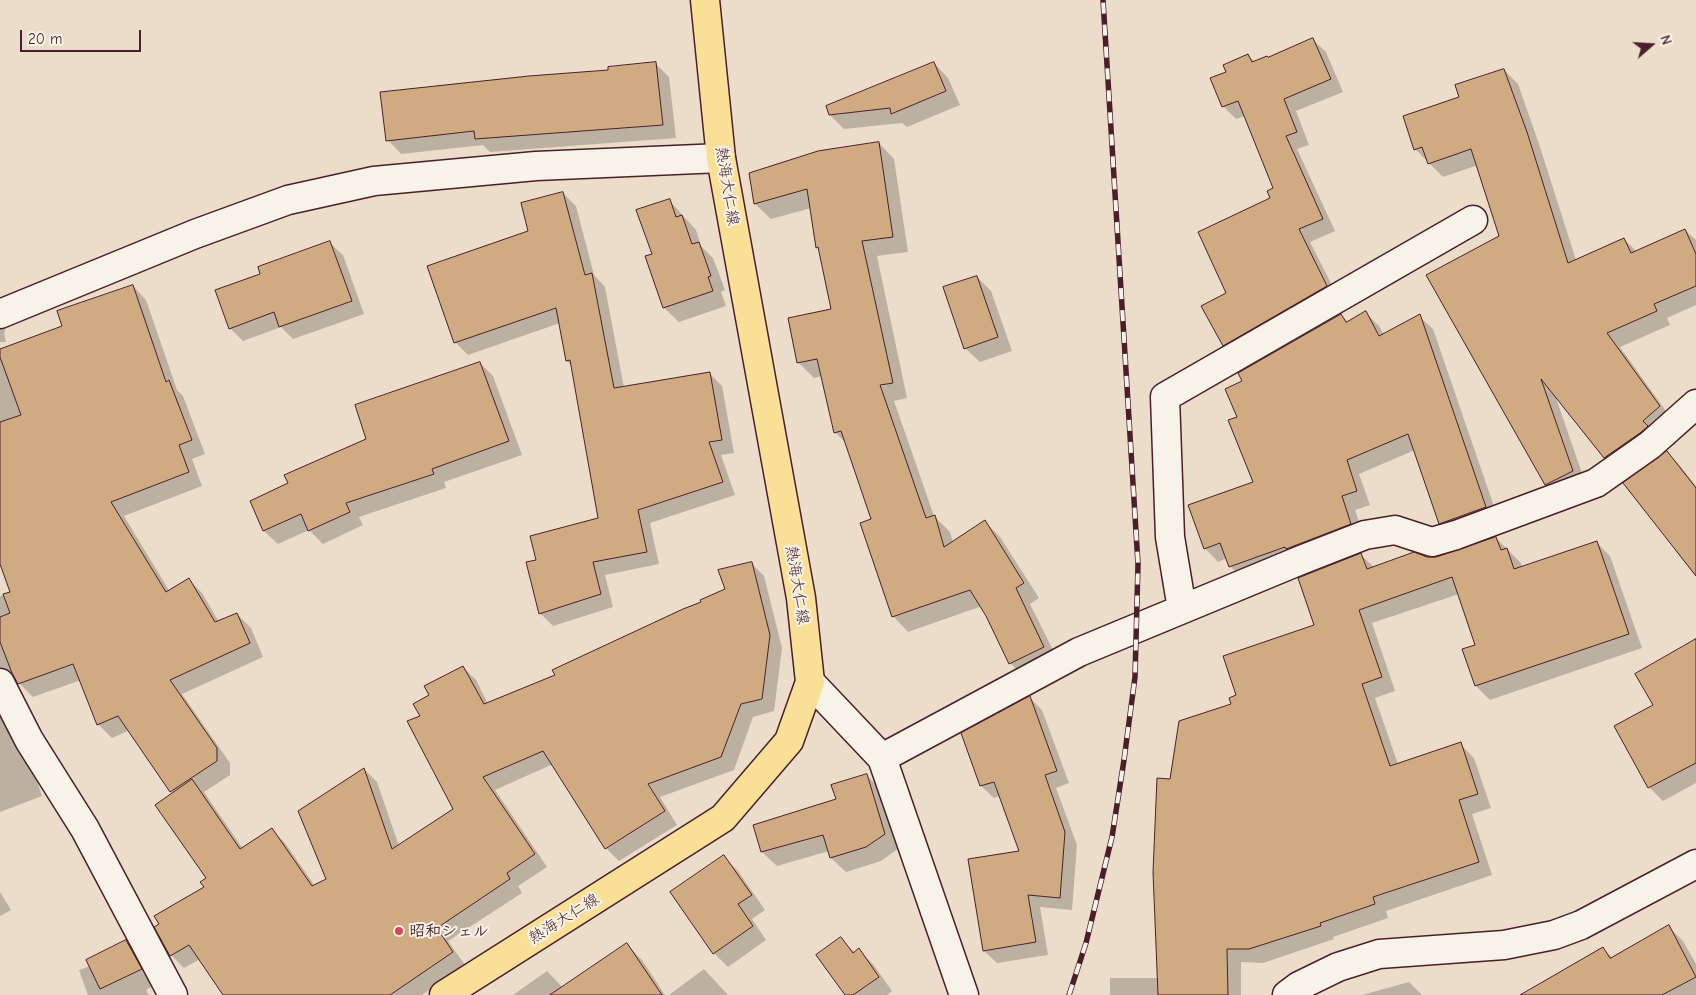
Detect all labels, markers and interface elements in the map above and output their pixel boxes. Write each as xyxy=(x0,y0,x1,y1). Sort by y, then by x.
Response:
scale bar xyxy=(22,20,144,52)
north arrow xyxy=(1626,20,1676,70)
text: 20 m xyxy=(28,30,62,48)
text: N xyxy=(1656,33,1675,47)
street label: 熱海大仁線 xyxy=(711,145,743,227)
street label: 熱海大仁線 xyxy=(781,544,813,626)
street label: 熱海大仁線 xyxy=(525,890,603,948)
place label: 昭和シェル xyxy=(409,921,489,941)
marker: 昭和シェル xyxy=(393,925,405,937)

